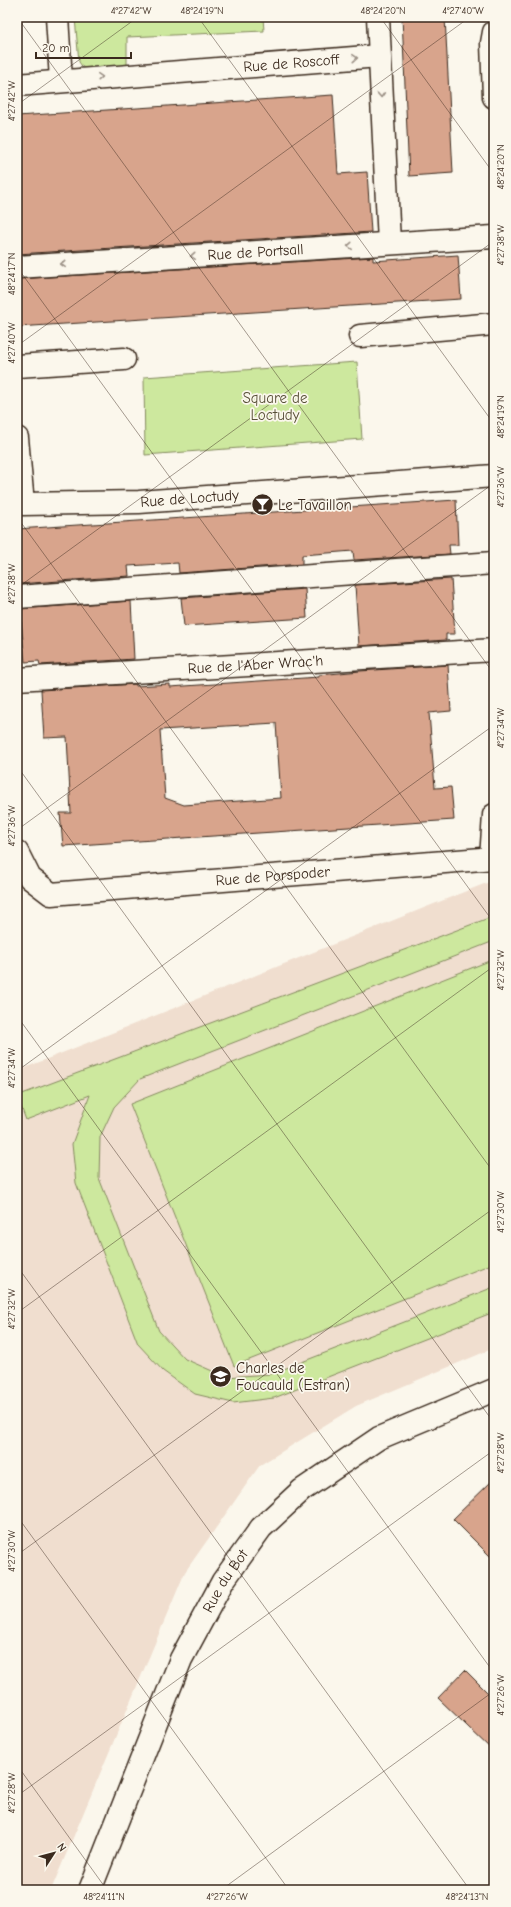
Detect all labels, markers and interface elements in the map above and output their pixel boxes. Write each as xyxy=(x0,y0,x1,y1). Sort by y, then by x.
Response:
text: 4°27'42"W xyxy=(111,5,152,17)
text: 48°24'19"N xyxy=(180,5,224,17)
text: 48°24'20"N xyxy=(360,5,406,17)
text: 4°27'40"W xyxy=(442,5,484,17)
scale bar xyxy=(36,34,131,60)
text: 20 m xyxy=(42,41,70,55)
street label: Rue de Roscoff xyxy=(243,50,340,76)
one-way arrow xyxy=(352,53,358,62)
one-way arrow xyxy=(97,73,103,82)
text: 4°27'42"W xyxy=(6,80,18,121)
one-way arrow xyxy=(377,92,385,98)
text: 48°24'20"N xyxy=(495,144,507,190)
text: 4°27'38"W xyxy=(495,224,507,265)
street label: Rue de Portsall xyxy=(207,240,304,264)
one-way arrow xyxy=(347,241,353,250)
one-way arrow xyxy=(190,251,196,260)
text: 48°24'17"N xyxy=(6,253,18,295)
one-way arrow xyxy=(60,259,66,268)
text: 4°27'40"W xyxy=(6,322,18,364)
park label: Square de Loctudy xyxy=(242,389,308,424)
text: 48°24'19"N xyxy=(495,395,507,439)
text: 4°27'36"W xyxy=(495,466,507,508)
street label: Rue de Loctudy xyxy=(140,486,240,511)
bar icon: Le Tavaillon xyxy=(250,492,276,518)
place label: Le Tavaillon xyxy=(278,496,352,514)
text: 4°27'38"W xyxy=(6,563,18,604)
street label: Rue de l'Aber Wrac'h xyxy=(187,651,324,678)
text: 4°27'34"W xyxy=(495,707,507,748)
text: 4°27'36"W xyxy=(6,805,18,847)
street label: Rue de Porspoder xyxy=(215,862,331,890)
text: 4°27'32"W xyxy=(495,949,507,990)
text: 4°27'34"W xyxy=(6,1047,18,1088)
text: 4°27'30"W xyxy=(495,1191,507,1233)
text: 4°27'32"W xyxy=(6,1288,18,1329)
place label: Charles de Foucauld (Estran) xyxy=(236,1359,350,1394)
school or university icon: Charles de Foucauld (Estran) xyxy=(208,1364,234,1390)
text: 4°27'28"W xyxy=(495,1432,507,1474)
text: 4°27'30"W xyxy=(6,1530,18,1572)
street label: Rue du Bot xyxy=(199,1545,252,1616)
text: 4°27'26"W xyxy=(495,1674,507,1716)
text: 4°27'28"W xyxy=(6,1772,18,1814)
north arrow xyxy=(34,1833,74,1873)
text: N xyxy=(54,1841,69,1854)
text: 48°24'11"N xyxy=(83,1891,125,1903)
text: 4°27'26"W xyxy=(206,1891,248,1903)
text: 48°24'13"N xyxy=(446,1891,488,1903)

